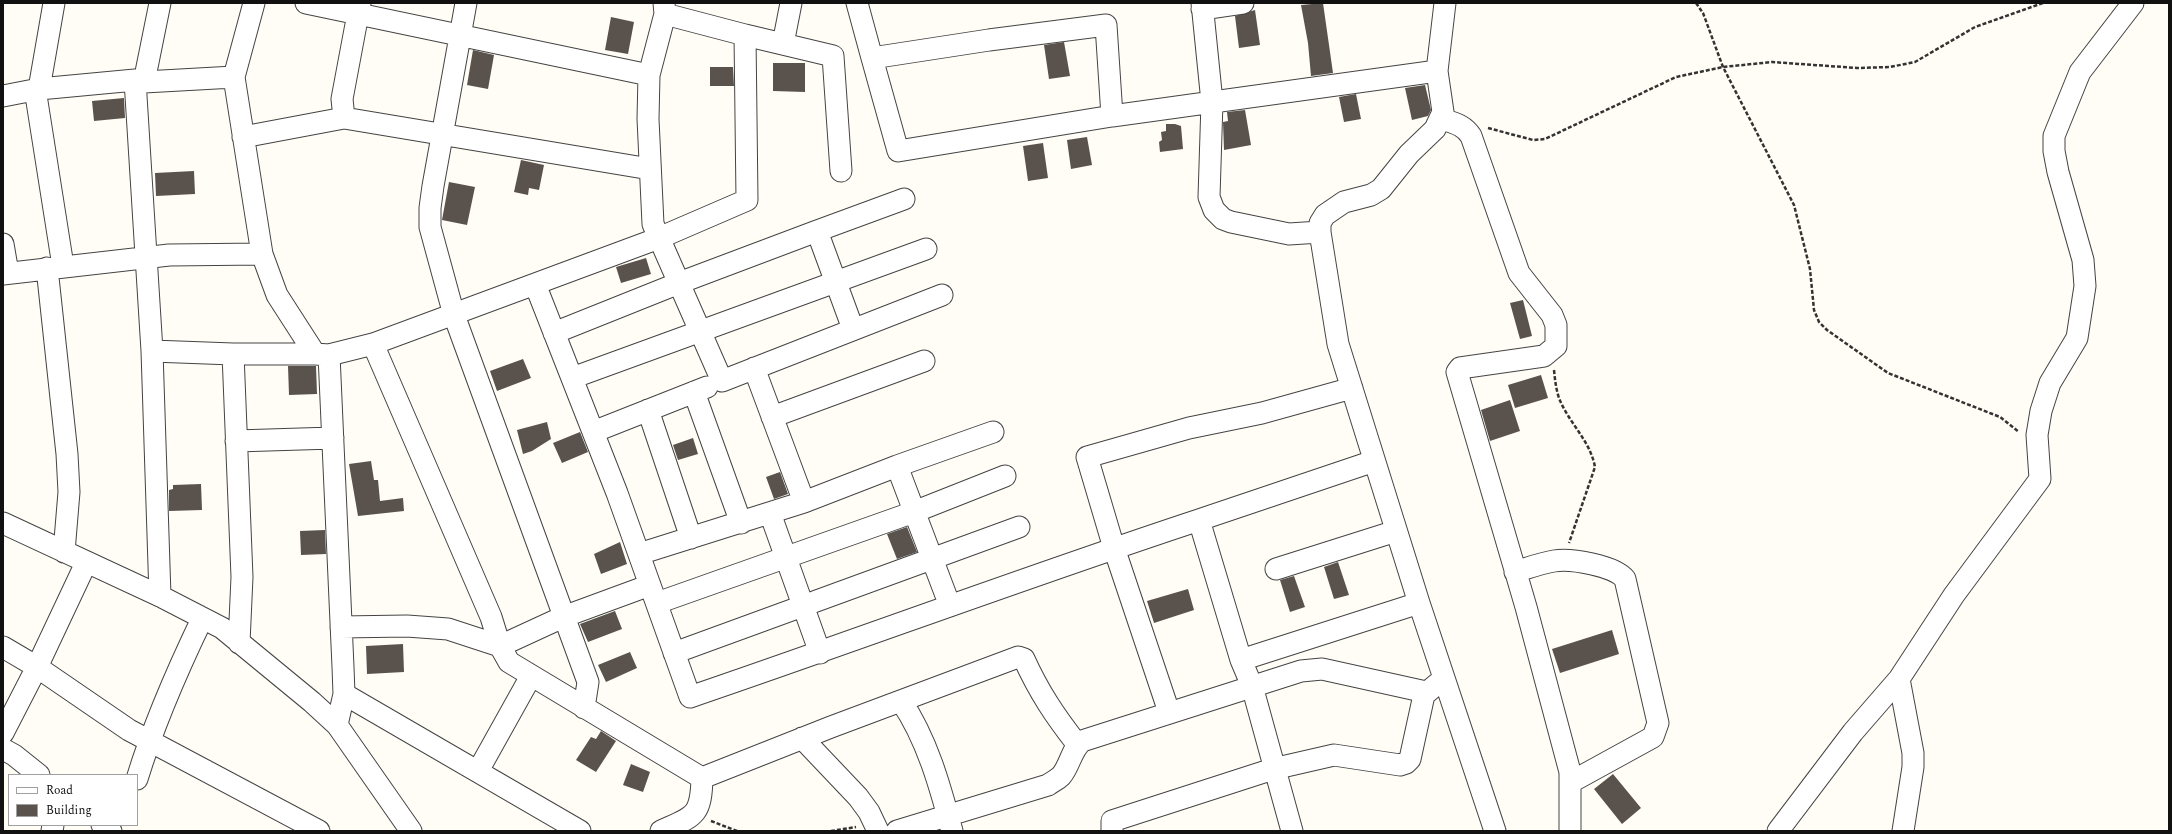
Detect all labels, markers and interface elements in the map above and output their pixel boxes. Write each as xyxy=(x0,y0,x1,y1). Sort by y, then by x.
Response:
legend xyxy=(8,774,138,826)
text: Road xyxy=(46,781,73,800)
text: Building xyxy=(46,801,92,820)

